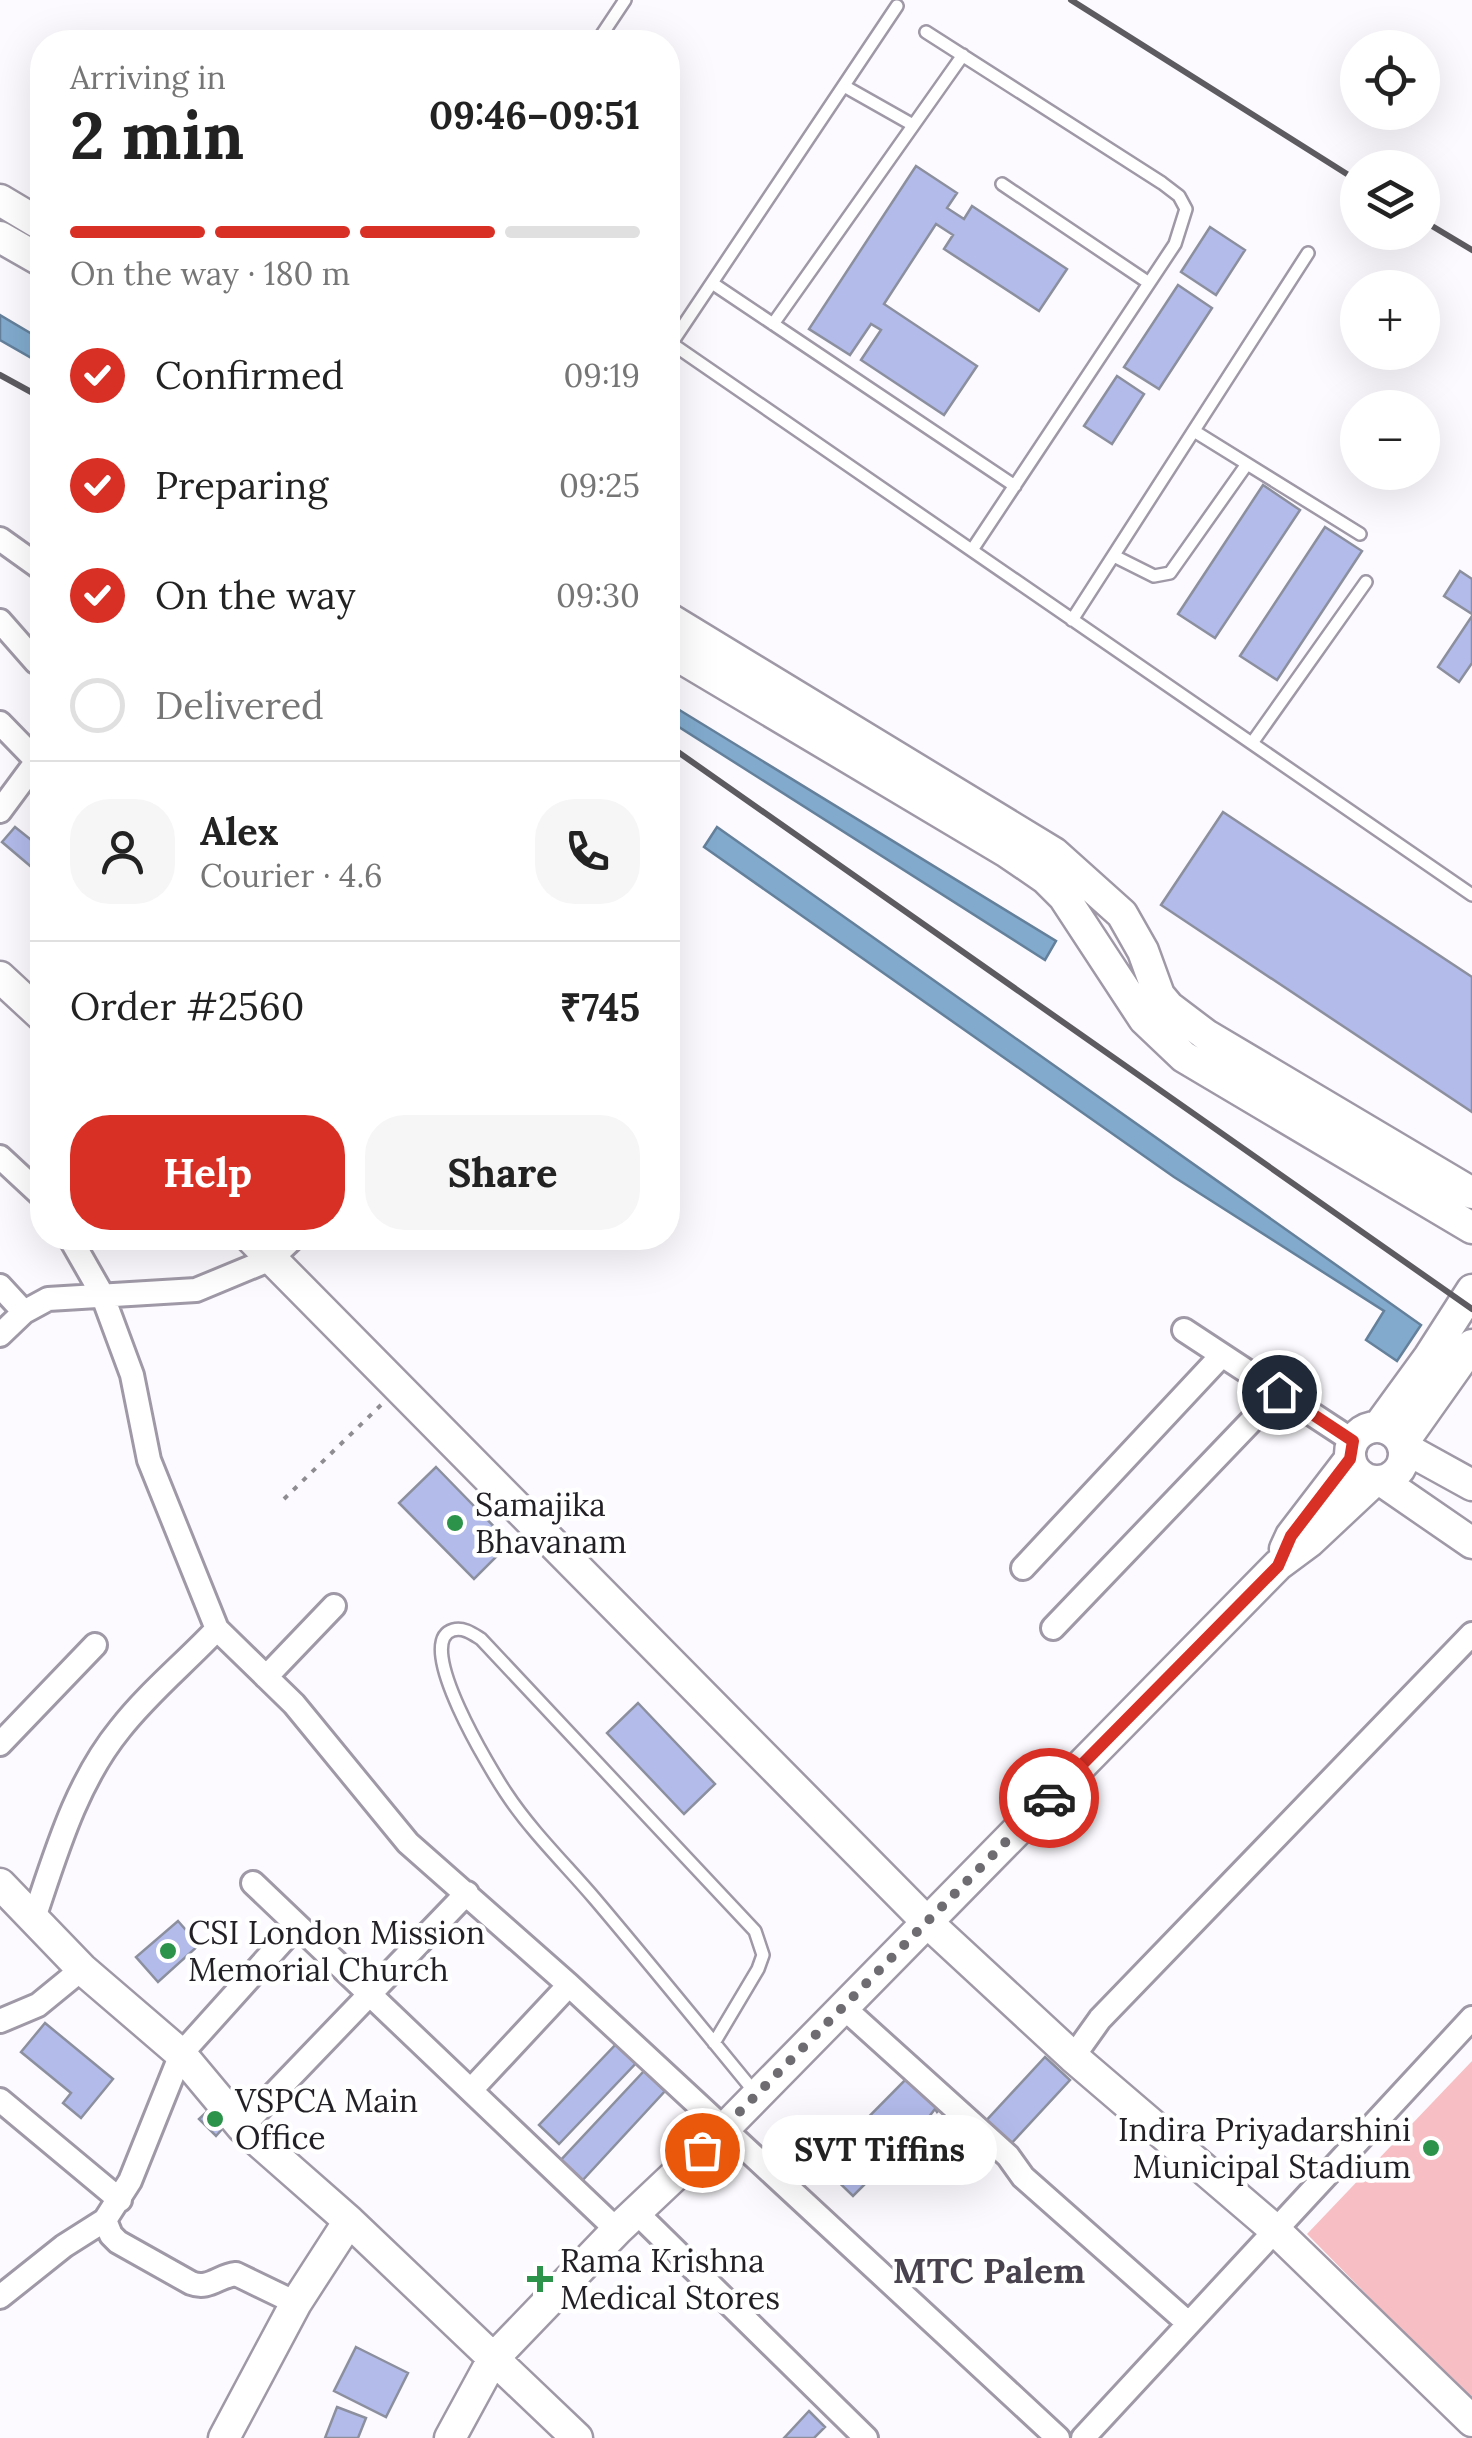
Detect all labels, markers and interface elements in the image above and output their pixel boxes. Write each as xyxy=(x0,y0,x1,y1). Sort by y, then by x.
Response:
map controls xyxy=(1340,30,1440,490)
button: locate xyxy=(1340,30,1440,130)
text: Arriving in xyxy=(70,57,226,98)
text: 09:46–09:51 xyxy=(429,91,640,139)
text: 2 min xyxy=(70,94,244,177)
button: layers xyxy=(1340,150,1440,250)
text: On the way · 180 m xyxy=(70,253,350,294)
button: + xyxy=(1340,270,1440,370)
icon: check xyxy=(70,348,125,403)
text: Confirmed xyxy=(155,351,344,399)
text: 09:19 xyxy=(563,355,640,396)
button: − xyxy=(1340,390,1440,490)
icon: check xyxy=(70,458,125,513)
text: Preparing xyxy=(155,461,328,509)
text: 09:25 xyxy=(559,465,640,506)
icon: check xyxy=(70,568,125,623)
text: On the way xyxy=(155,571,356,619)
text: 09:30 xyxy=(556,575,640,616)
text: Delivered xyxy=(155,681,324,729)
button: person xyxy=(70,799,175,904)
button: phone xyxy=(535,799,640,904)
text: Alex xyxy=(200,807,279,855)
text: Courier · 4.6 xyxy=(200,855,382,896)
text: Order #2560 xyxy=(70,982,304,1030)
text: ₹745 xyxy=(560,983,640,1031)
button: Help xyxy=(70,1115,345,1230)
button: Share xyxy=(365,1115,640,1230)
pin xyxy=(1237,1350,1322,1435)
icon: home xyxy=(1252,1365,1307,1420)
place label: Samajika Bhavanam xyxy=(475,1484,627,1562)
marker: Samajika Bhavanam xyxy=(444,1512,466,1534)
courier xyxy=(999,1748,1099,1848)
icon: car xyxy=(1022,1771,1077,1826)
place label: CSI London Mission Memorial Church xyxy=(188,1912,485,1990)
marker: CSI London Mission Memorial Church xyxy=(157,1940,179,1962)
place label: VSPCA Main Office xyxy=(234,2080,418,2158)
marker: VSPCA Main Office xyxy=(204,2108,226,2130)
pin xyxy=(660,2108,745,2193)
place label: Indira Priyadarshini Municipal Stadium xyxy=(1118,2109,1411,2187)
callout: SVT Tiffins xyxy=(762,2115,997,2185)
icon: bag xyxy=(675,2123,730,2178)
text: SVT Tiffins xyxy=(794,2129,965,2170)
marker: Indira Priyadarshini Municipal Stadium xyxy=(1420,2137,1442,2159)
place label: Rama Krishna Medical Stores xyxy=(560,2240,780,2318)
district label: MTC Palem xyxy=(893,2248,1085,2293)
marker: Rama Krishna Medical Stores xyxy=(529,2268,551,2290)

